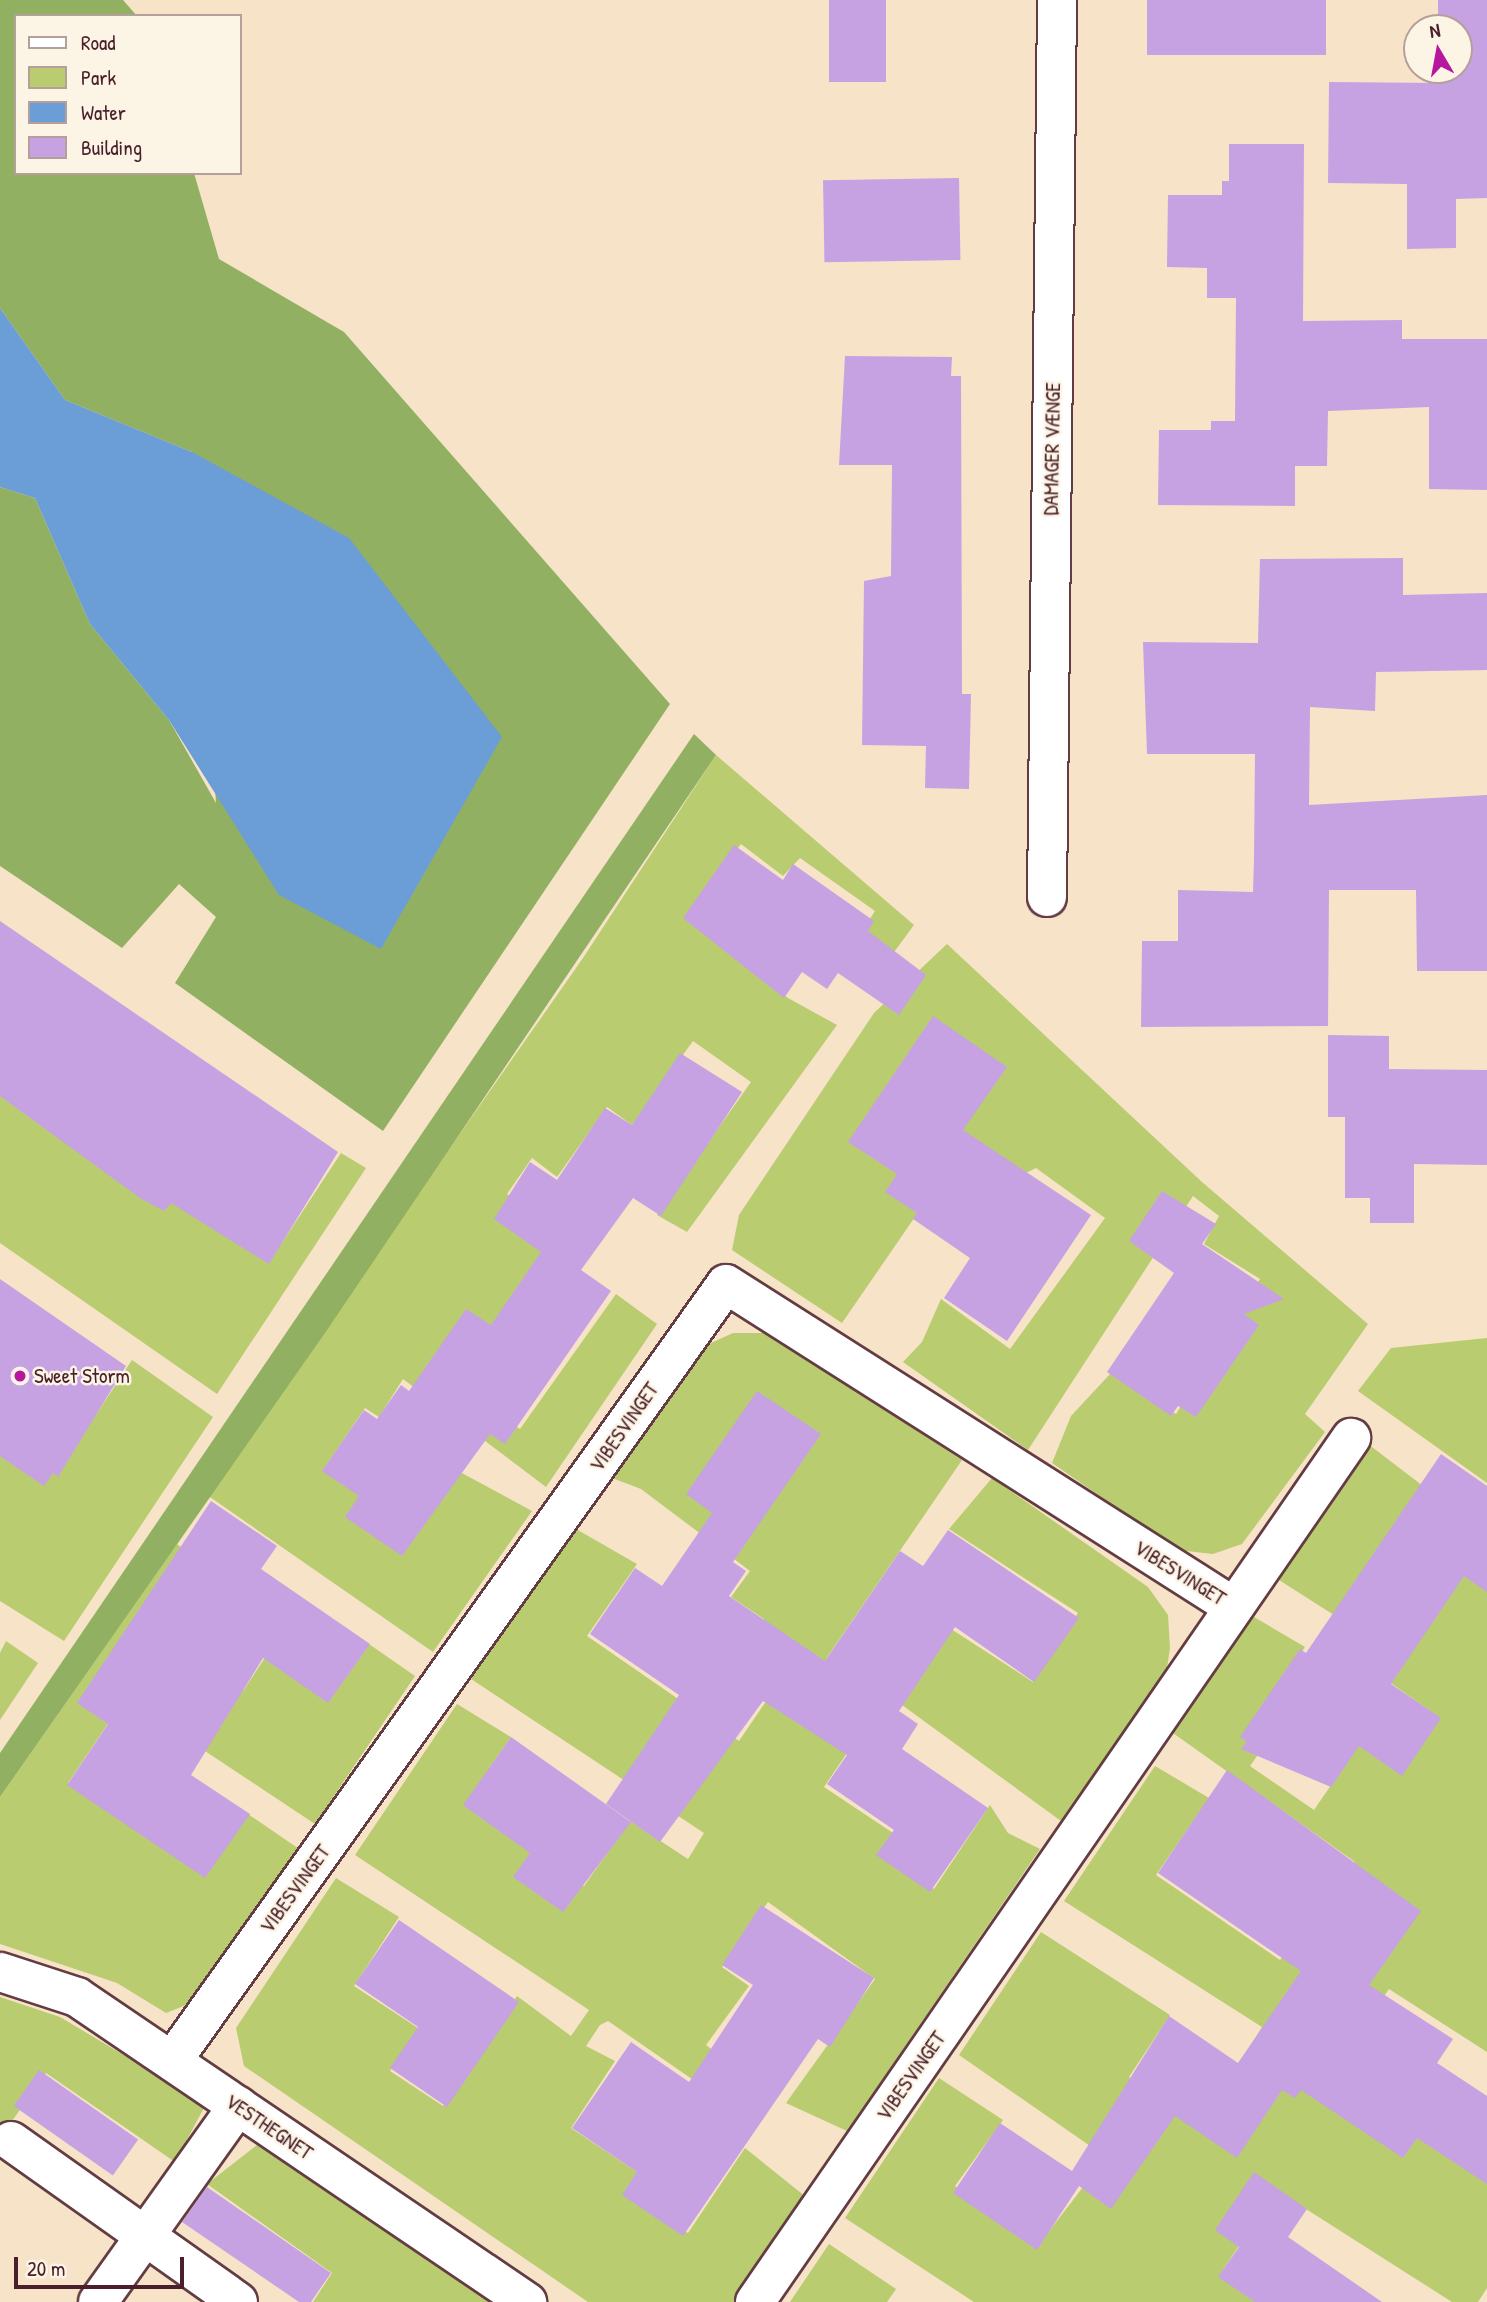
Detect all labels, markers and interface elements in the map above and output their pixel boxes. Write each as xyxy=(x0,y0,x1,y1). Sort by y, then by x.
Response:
legend xyxy=(14,14,242,175)
north arrow xyxy=(1403,14,1473,84)
text: N xyxy=(1427,17,1442,44)
text: Road xyxy=(81,28,115,57)
text: Park xyxy=(81,63,116,92)
text: Water xyxy=(81,98,126,127)
text: Building xyxy=(81,133,142,162)
street label: DAMAGER VÆNGE xyxy=(1038,382,1066,516)
place label: Sweet Storm xyxy=(34,1363,130,1389)
marker: Sweet Storm xyxy=(12,1368,28,1384)
street label: VIBESVINGET xyxy=(584,1377,664,1477)
street label: VIBESVINGET xyxy=(1129,1535,1231,1611)
street label: VIBESVINGET xyxy=(254,1840,336,1938)
street label: VIBESVINGET xyxy=(871,2026,951,2126)
street label: VESTHEGNET xyxy=(220,2089,318,2165)
scale bar xyxy=(18,2242,187,2286)
text: 20 m xyxy=(27,2254,65,2283)

